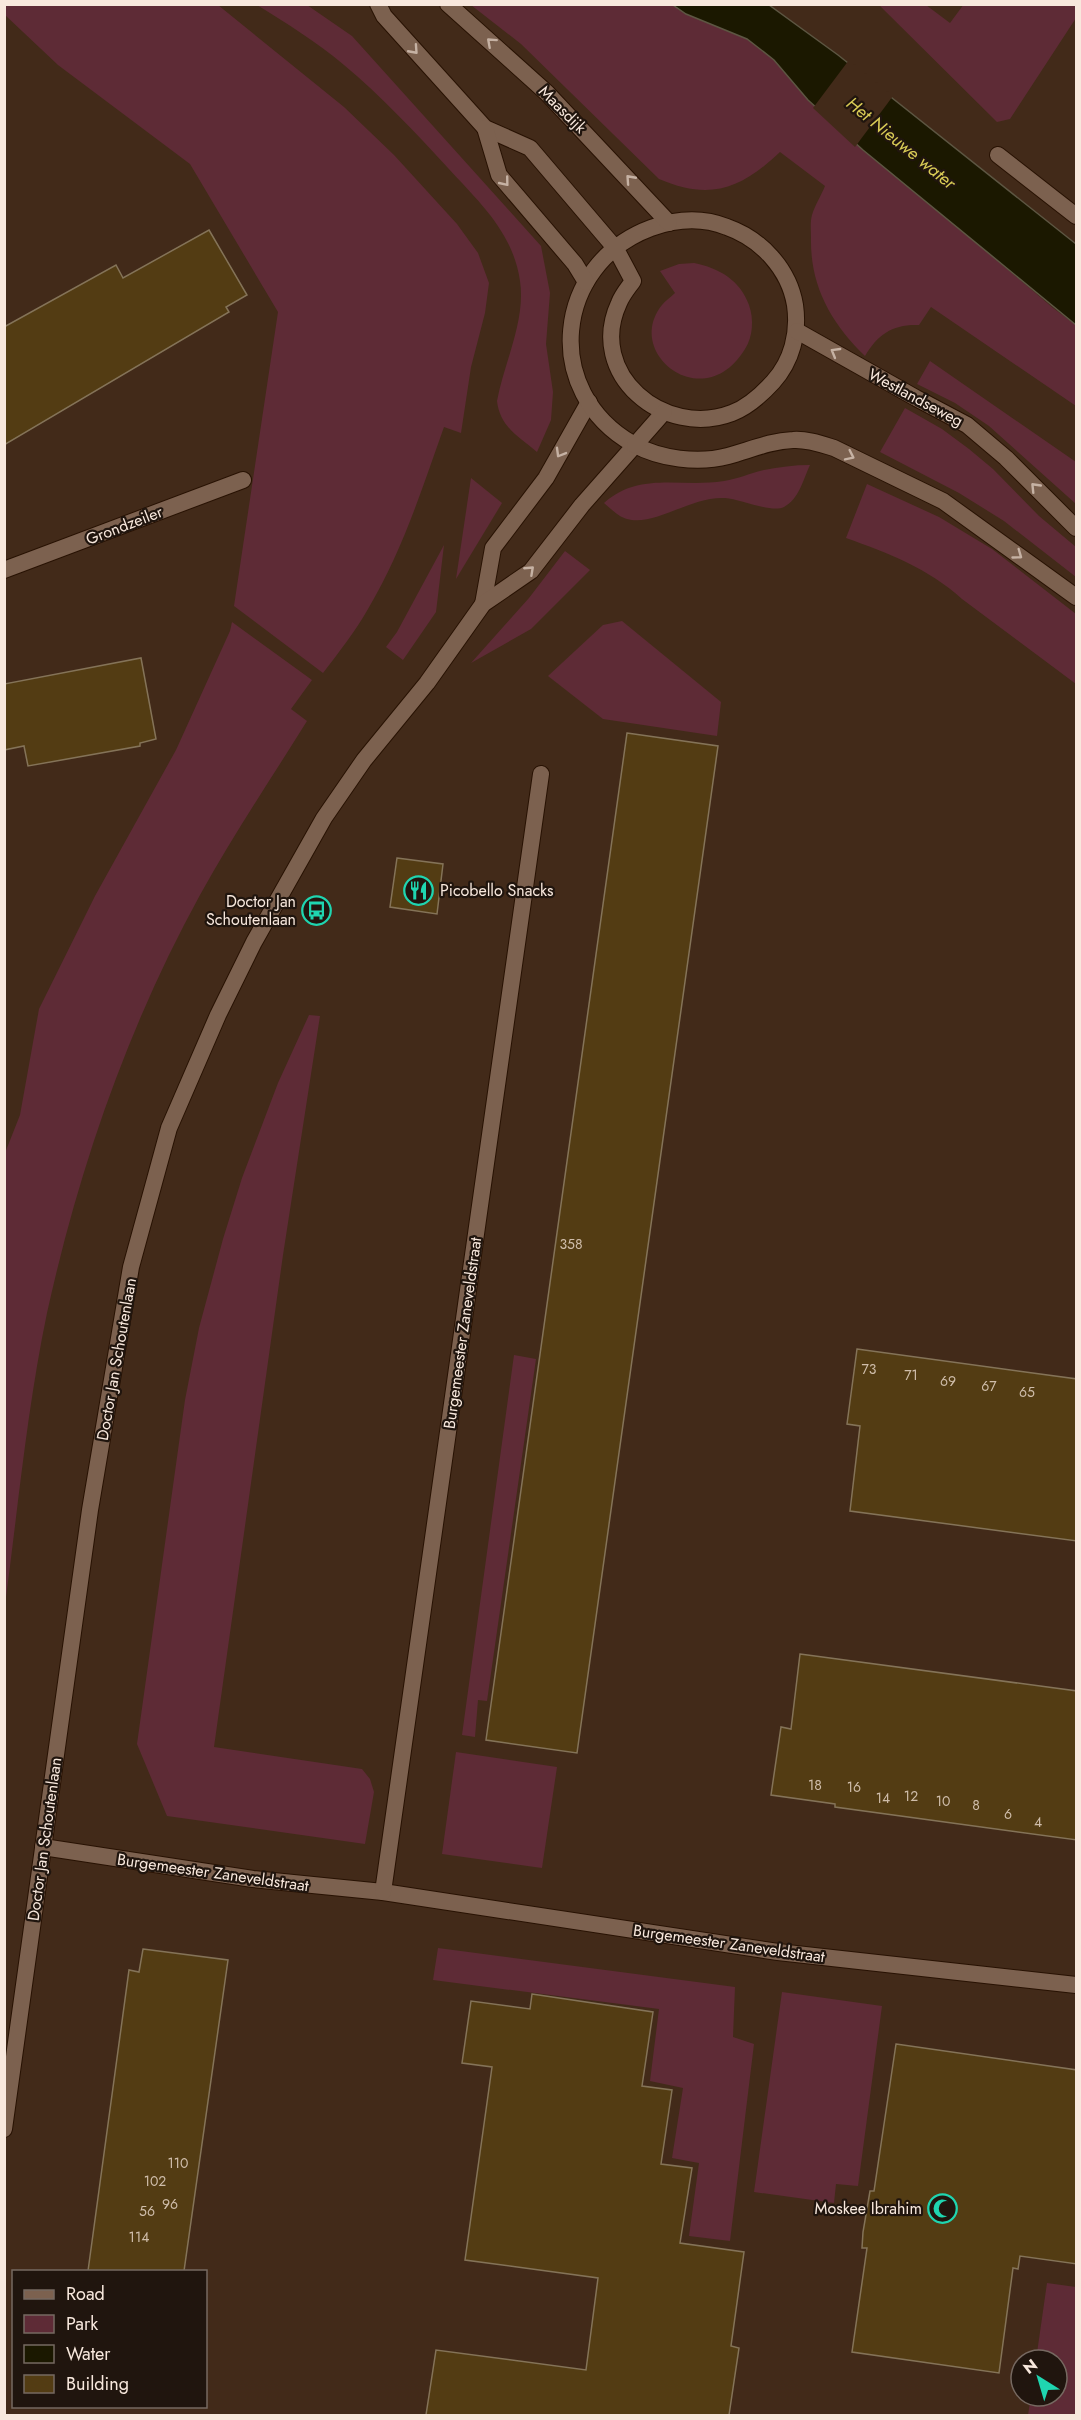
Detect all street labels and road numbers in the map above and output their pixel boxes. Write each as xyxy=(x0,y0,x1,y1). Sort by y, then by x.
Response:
street label: Maasdijk xyxy=(534,80,592,139)
street label: Westlandseweg xyxy=(864,363,967,432)
street label: Grondzeiler xyxy=(82,500,167,551)
street label: Burgemeester Zaneveldstraat xyxy=(438,1236,487,1430)
street label: Doctor Jan Schoutenlaan xyxy=(91,1276,142,1442)
street label: Doctor Jan Schoutenlaan xyxy=(22,1756,67,1922)
street label: Burgemeester Zaneveldstraat xyxy=(116,1848,310,1897)
street label: Burgemeester Zaneveldstraat xyxy=(632,1919,826,1968)

